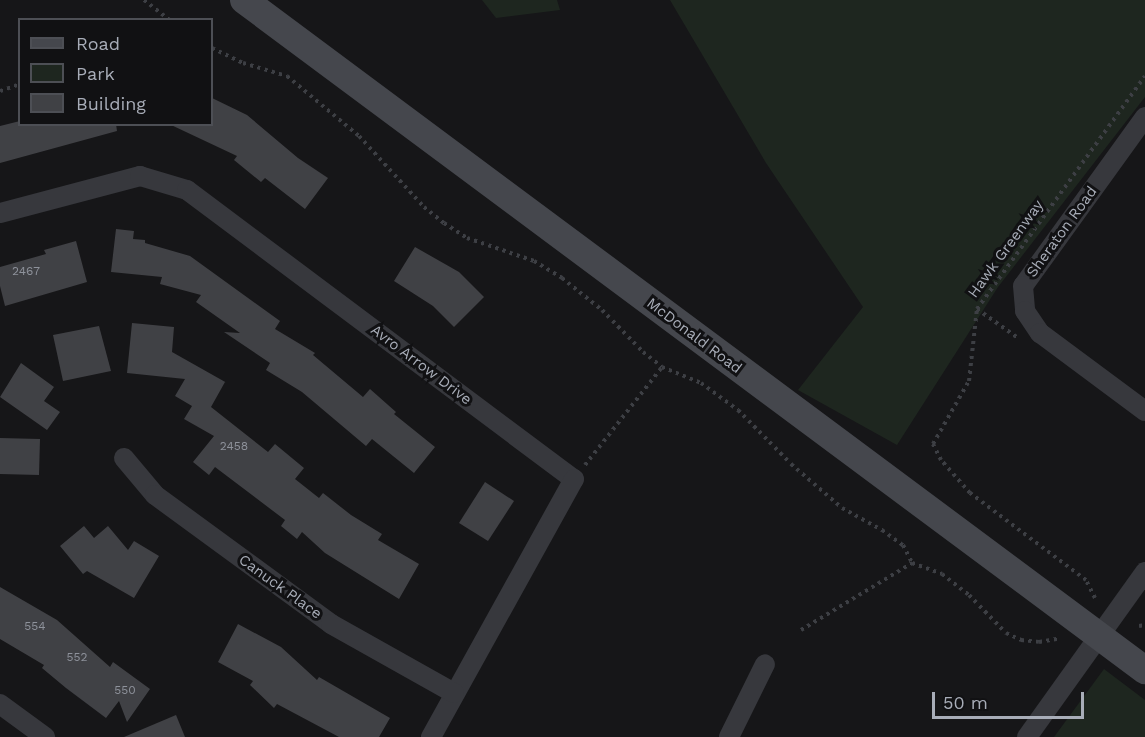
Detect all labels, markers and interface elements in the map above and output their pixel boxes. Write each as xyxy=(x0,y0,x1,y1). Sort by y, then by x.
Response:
legend xyxy=(18,18,213,126)
text: Road xyxy=(76,33,120,54)
text: Park xyxy=(76,63,115,84)
text: Building xyxy=(76,93,146,114)
street label: Sheraton Road xyxy=(1023,183,1101,281)
street label: Hawk Greenway xyxy=(964,196,1048,302)
house number: 2467 xyxy=(12,265,40,279)
street label: McDonald Road xyxy=(643,294,745,378)
street label: Avro Arrow Drive xyxy=(367,321,475,409)
house number: 2458 xyxy=(220,440,248,454)
street label: Canuck Place xyxy=(235,551,325,623)
house number: 554 xyxy=(24,620,46,634)
house number: 552 xyxy=(67,651,87,665)
scale bar xyxy=(935,680,1086,718)
house number: 550 xyxy=(114,684,136,698)
text: 50 m xyxy=(943,692,988,713)

